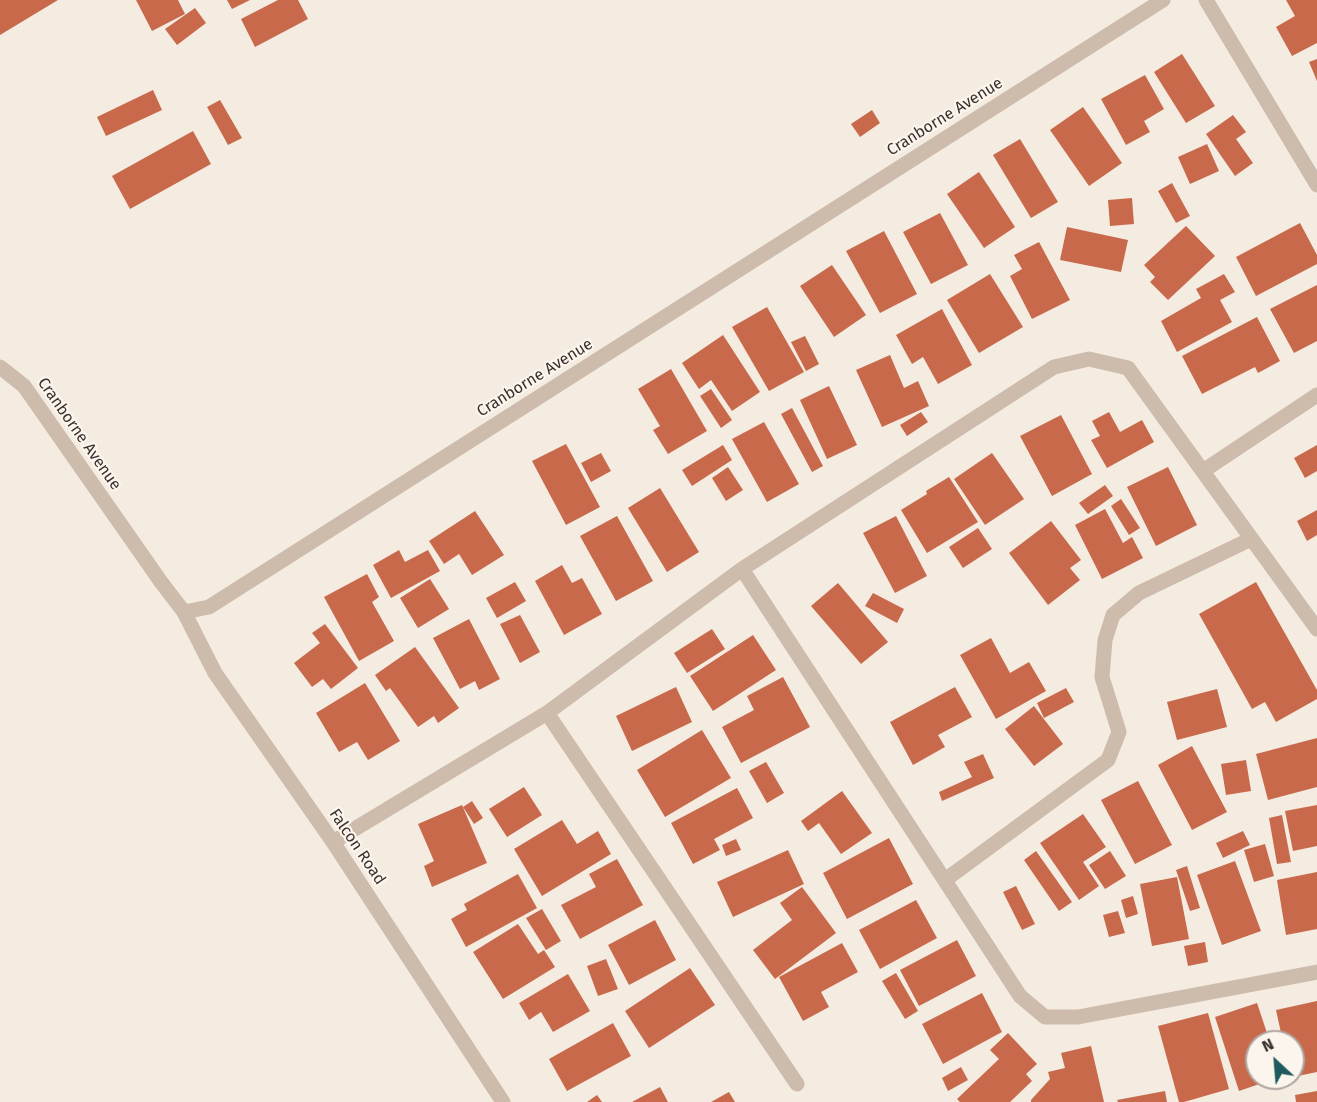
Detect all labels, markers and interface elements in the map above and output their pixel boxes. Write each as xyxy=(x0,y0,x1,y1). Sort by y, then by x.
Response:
street label: Cranborne Avenue xyxy=(884,74,1006,160)
street label: Cranborne Avenue xyxy=(474,335,596,421)
street label: Cranborne Avenue xyxy=(33,374,125,494)
street label: Falcon Road xyxy=(325,805,389,889)
north arrow xyxy=(1245,1030,1305,1090)
text: N xyxy=(1259,1034,1277,1056)

